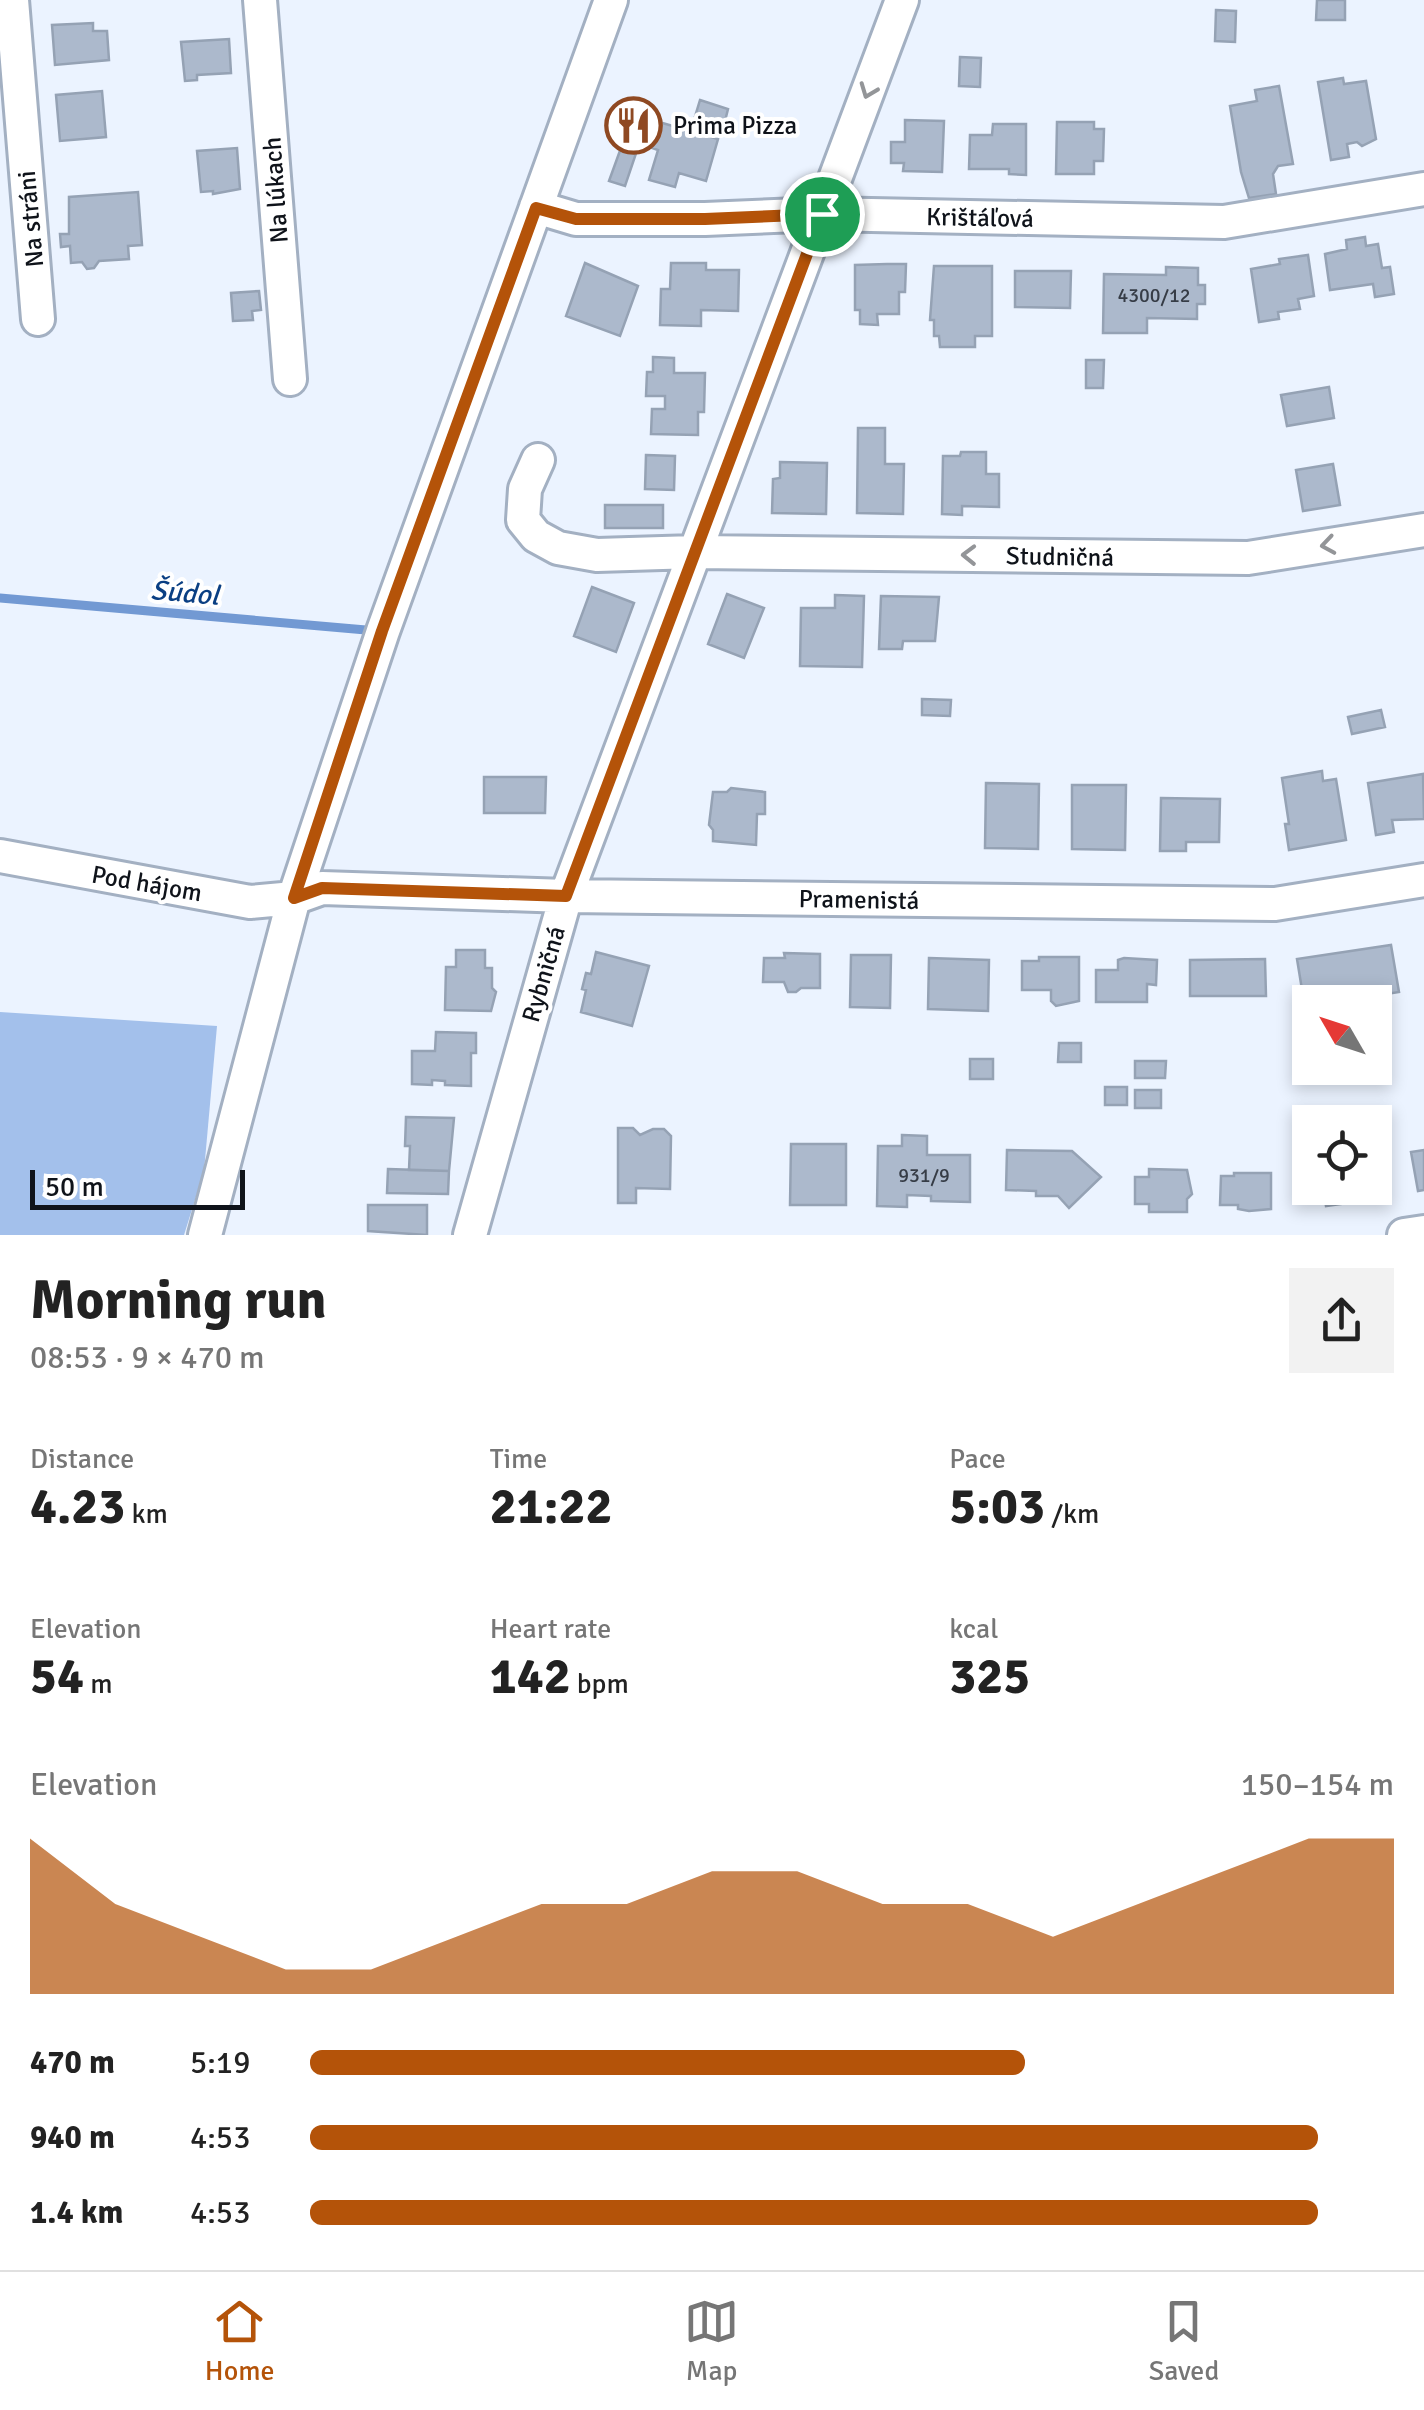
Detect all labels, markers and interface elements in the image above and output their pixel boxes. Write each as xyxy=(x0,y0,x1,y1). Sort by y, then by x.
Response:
one-way arrow xyxy=(859,82,880,99)
restaurant icon: Prima Pizza xyxy=(604,95,664,155)
place label: Prima Pizza xyxy=(673,110,797,141)
street label: Na lúkach xyxy=(256,136,295,244)
street label: Na stráni xyxy=(11,169,50,269)
pin xyxy=(780,172,865,257)
icon: arrive xyxy=(795,187,850,242)
street label: Krištáľová xyxy=(926,201,1034,234)
house number: 4300/12 xyxy=(1117,283,1191,308)
one-way arrow xyxy=(1319,534,1336,555)
street label: Studničná xyxy=(1006,540,1114,573)
one-way arrow xyxy=(960,544,976,566)
water label: Šúdol xyxy=(149,573,222,613)
street label: Pod hájom xyxy=(89,859,204,908)
street label: Pramenistá xyxy=(798,883,920,916)
street label: Rybničná xyxy=(515,923,572,1026)
north arrow xyxy=(1292,985,1392,1085)
map controls xyxy=(1292,985,1392,1205)
button: locate xyxy=(1292,1105,1392,1205)
house number: 931/9 xyxy=(898,1163,950,1188)
scale bar xyxy=(30,1165,245,1210)
text: 50 m xyxy=(45,1170,104,1204)
text: Morning run xyxy=(30,1266,327,1334)
button: share xyxy=(1289,1268,1394,1373)
text: 08:53 · 9 × 470 m xyxy=(30,1338,265,1377)
text: Distance xyxy=(30,1442,134,1476)
text: Time xyxy=(490,1442,547,1476)
text: Pace xyxy=(949,1442,1006,1476)
text: 4.23 xyxy=(30,1476,125,1538)
text: 21:22 xyxy=(490,1476,612,1538)
text: 5:03 xyxy=(949,1476,1045,1538)
text: km xyxy=(125,1497,168,1531)
text: /km xyxy=(1045,1497,1099,1531)
text: Elevation xyxy=(30,1612,142,1646)
text: Heart rate xyxy=(490,1612,611,1646)
text: kcal xyxy=(949,1612,998,1646)
text: 54 xyxy=(30,1646,84,1708)
text: 142 xyxy=(490,1646,571,1708)
text: 325 xyxy=(949,1646,1030,1708)
text: m xyxy=(84,1667,113,1701)
text: bpm xyxy=(571,1667,629,1701)
text: Elevation xyxy=(30,1765,157,1804)
text: 150–154 m xyxy=(1241,1765,1394,1804)
text: 470 m xyxy=(30,2043,115,2082)
text: 5:19 xyxy=(190,2043,250,2082)
text: 940 m xyxy=(30,2118,115,2157)
text: 4:53 xyxy=(190,2118,250,2157)
text: 1.4 km xyxy=(30,2193,123,2232)
text: 4:53 xyxy=(190,2193,250,2232)
tab: Home xyxy=(205,2294,275,2388)
tab: Map xyxy=(684,2294,739,2388)
tab: Saved xyxy=(1149,2294,1219,2388)

